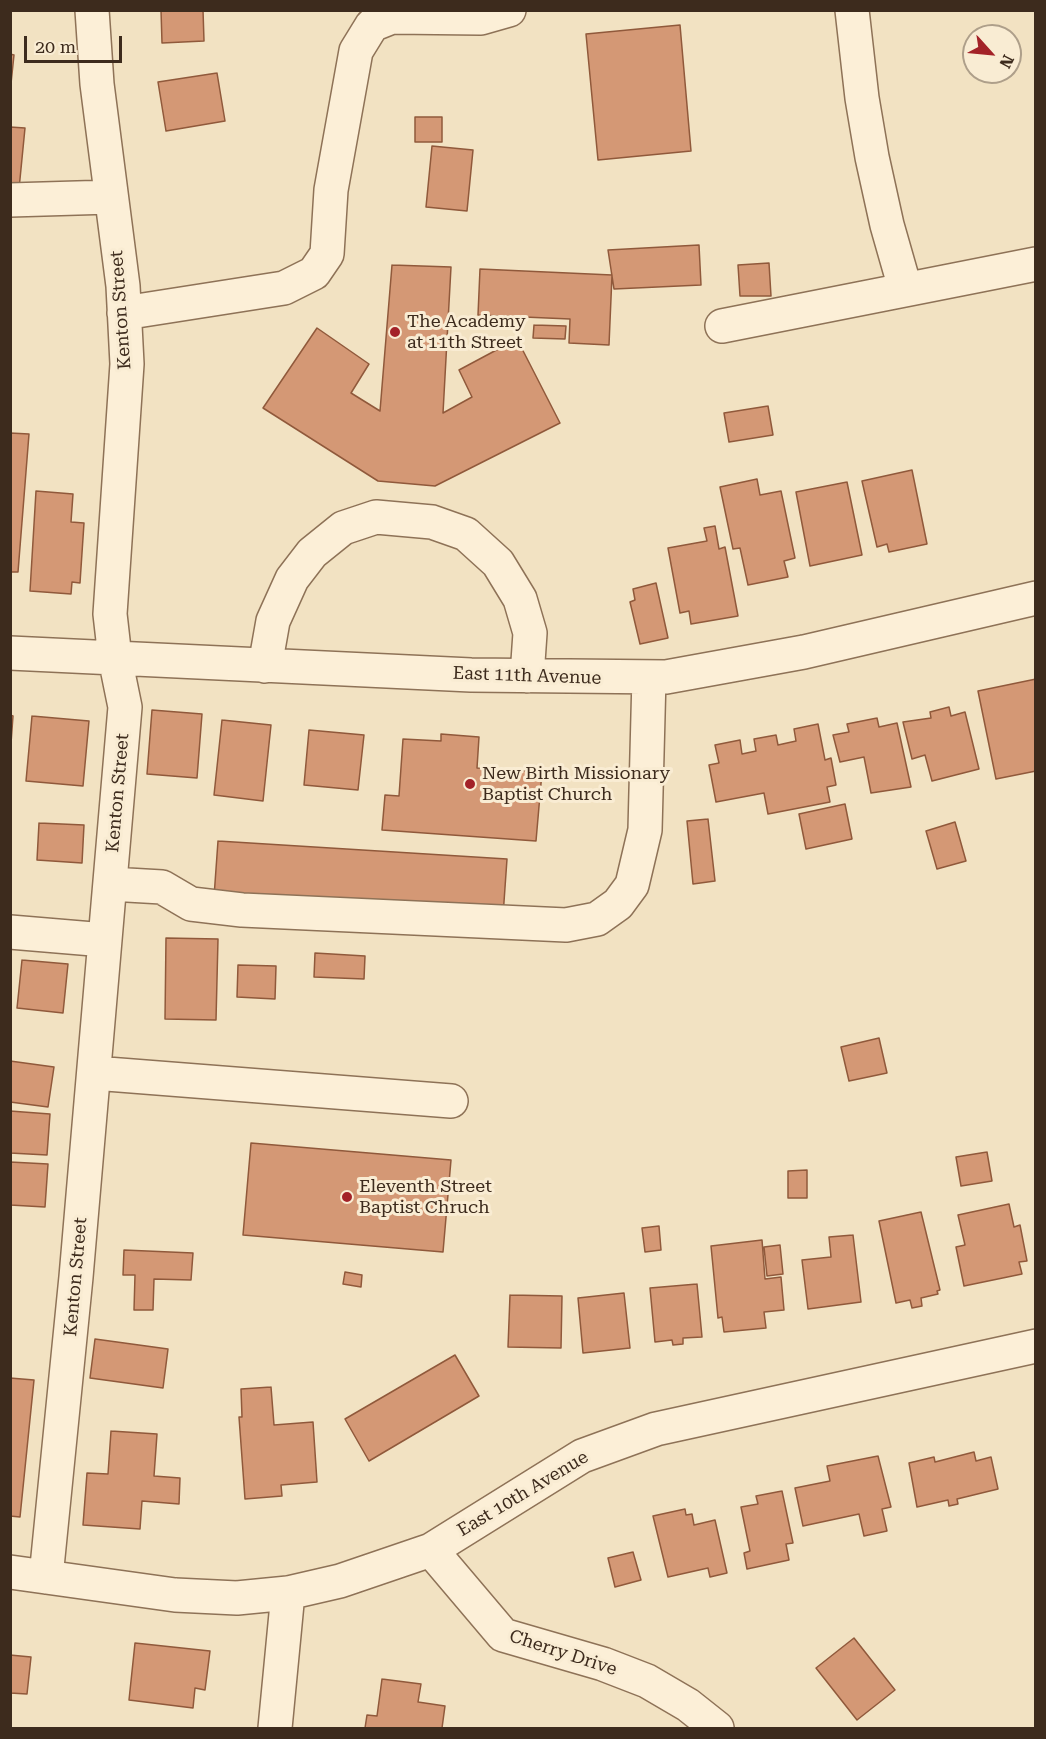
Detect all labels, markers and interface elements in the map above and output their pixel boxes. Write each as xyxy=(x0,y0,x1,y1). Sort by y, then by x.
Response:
scale bar xyxy=(27,24,124,62)
north arrow xyxy=(962,24,1022,84)
text: 20 m xyxy=(35,36,76,57)
text: N xyxy=(995,52,1018,71)
street label: Kenton Street xyxy=(106,250,136,370)
place label: The Academy at 11th Street xyxy=(407,311,526,354)
marker: The Academy at 11th Street xyxy=(388,325,402,339)
street label: East 11th Avenue xyxy=(452,663,602,689)
street label: Kenton Street xyxy=(102,732,134,854)
place label: New Birth Missionary Baptist Church xyxy=(482,763,670,806)
marker: New Birth Missionary Baptist Church xyxy=(463,777,477,791)
place label: Eleventh Street Baptist Chruch xyxy=(359,1176,492,1218)
marker: Eleventh Street Baptist Chruch xyxy=(340,1190,354,1204)
street label: Kenton Street xyxy=(60,1216,92,1338)
street label: East 10th Avenue xyxy=(454,1446,592,1542)
street label: Cherry Drive xyxy=(507,1625,619,1681)

